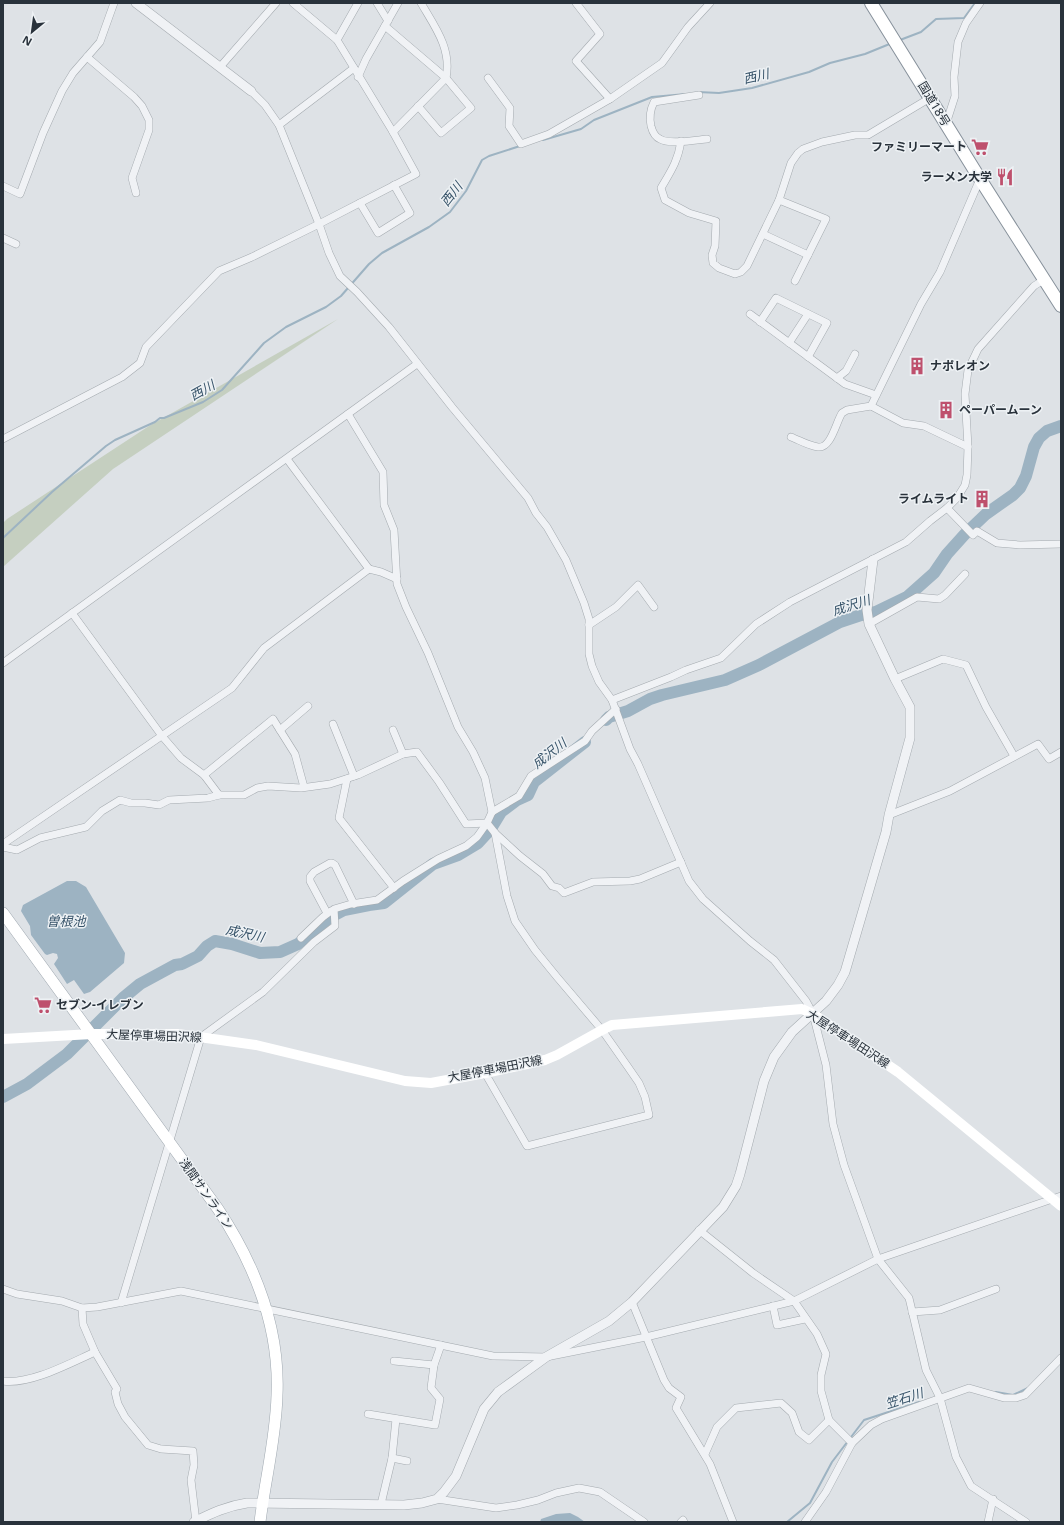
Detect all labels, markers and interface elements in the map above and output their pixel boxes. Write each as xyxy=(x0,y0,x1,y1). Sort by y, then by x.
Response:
north arrow xyxy=(12,12,52,52)
text: N xyxy=(19,32,34,50)
water label: 西川 xyxy=(741,64,773,88)
street label: 国道18号 xyxy=(914,78,955,129)
supermarket icon: ファミリーマート xyxy=(970,137,990,157)
place label: ファミリーマート xyxy=(871,138,967,155)
restaurant icon: ラーメン大学 xyxy=(995,167,1015,187)
place label: ラーメン大学 xyxy=(920,168,992,185)
water label: 西川 xyxy=(436,177,467,210)
building icon: ナポレオン xyxy=(907,356,927,376)
place label: ナポレオン xyxy=(930,357,990,374)
water label: 西川 xyxy=(186,375,219,404)
building icon: ペーパームーン xyxy=(936,400,956,420)
place label: ペーパームーン xyxy=(959,401,1042,418)
building icon: ライムライト xyxy=(972,489,992,509)
place label: ライムライト xyxy=(898,490,969,507)
water label: 成沢川 xyxy=(830,590,874,620)
water label: 成沢川 xyxy=(528,733,571,772)
water label: 曽根池 xyxy=(46,912,87,930)
water label: 成沢川 xyxy=(224,920,268,946)
supermarket icon: セブン-イレブン xyxy=(33,995,53,1015)
place label: セブン-イレブン xyxy=(56,996,144,1013)
street label: 大屋停車場田沢線 xyxy=(803,1005,893,1072)
street label: 大屋停車場田沢線 xyxy=(106,1025,202,1046)
street label: 大屋停車場田沢線 xyxy=(446,1051,544,1086)
street label: 浅間サンライン xyxy=(175,1154,237,1233)
water label: 笠石川 xyxy=(883,1383,927,1413)

